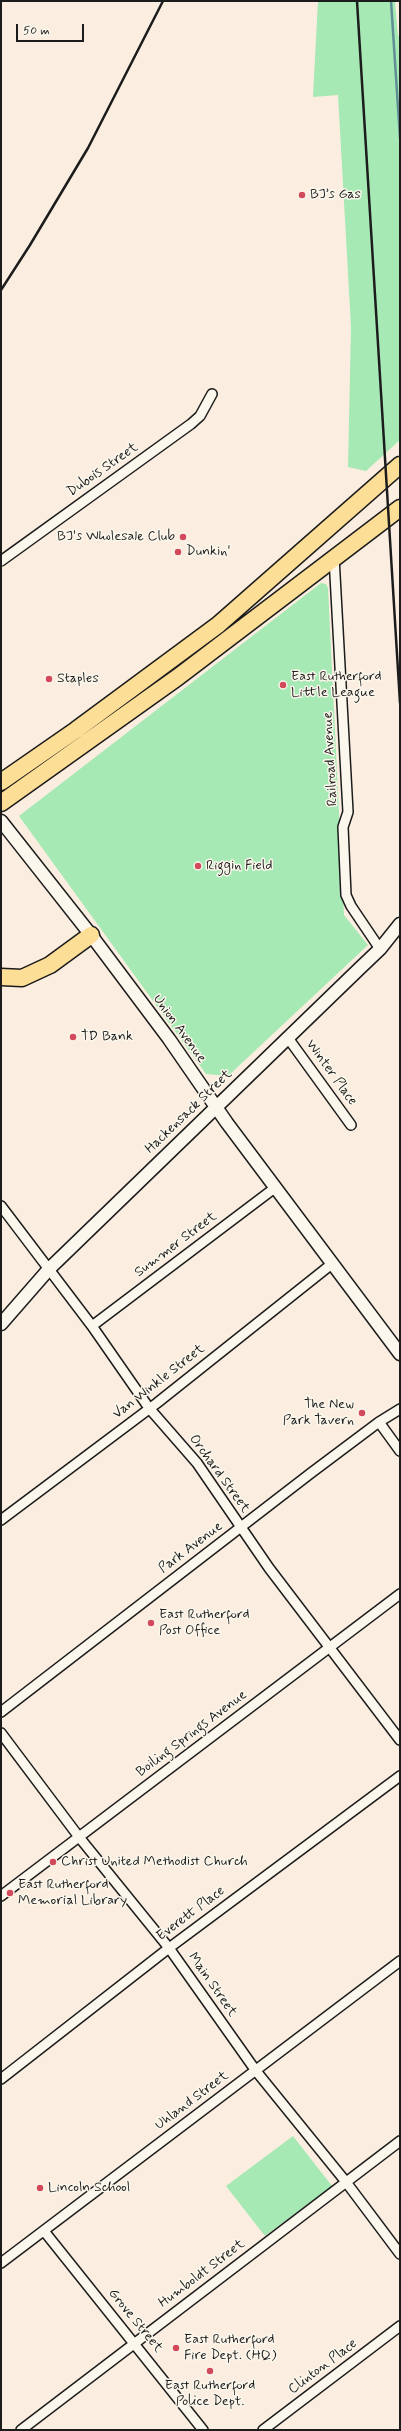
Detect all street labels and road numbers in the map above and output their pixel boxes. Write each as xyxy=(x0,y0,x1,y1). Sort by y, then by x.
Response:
street label: Dubois Street xyxy=(64,439,142,501)
street label: Railroad Avenue xyxy=(320,711,342,807)
street label: Union Avenue xyxy=(149,992,209,1066)
street label: Winter Place xyxy=(302,1037,360,1109)
street label: Hackensack Street xyxy=(142,1066,236,1158)
street label: Summer Street xyxy=(132,1209,220,1281)
street label: Van Winkle Street xyxy=(110,1341,208,1423)
street label: Orchard Street xyxy=(185,1431,253,1517)
street label: Park Avenue xyxy=(156,1519,226,1577)
street label: Boiling Springs Avenue xyxy=(133,1687,251,1781)
street label: Everett Place xyxy=(154,1883,228,1945)
street label: Main Street xyxy=(184,1950,240,2020)
street label: Uhland Street xyxy=(152,2068,232,2134)
street label: Humboldt Street xyxy=(156,2236,248,2312)
street label: Grove Street xyxy=(104,2286,166,2356)
street label: Clinton Place xyxy=(285,2336,361,2398)

